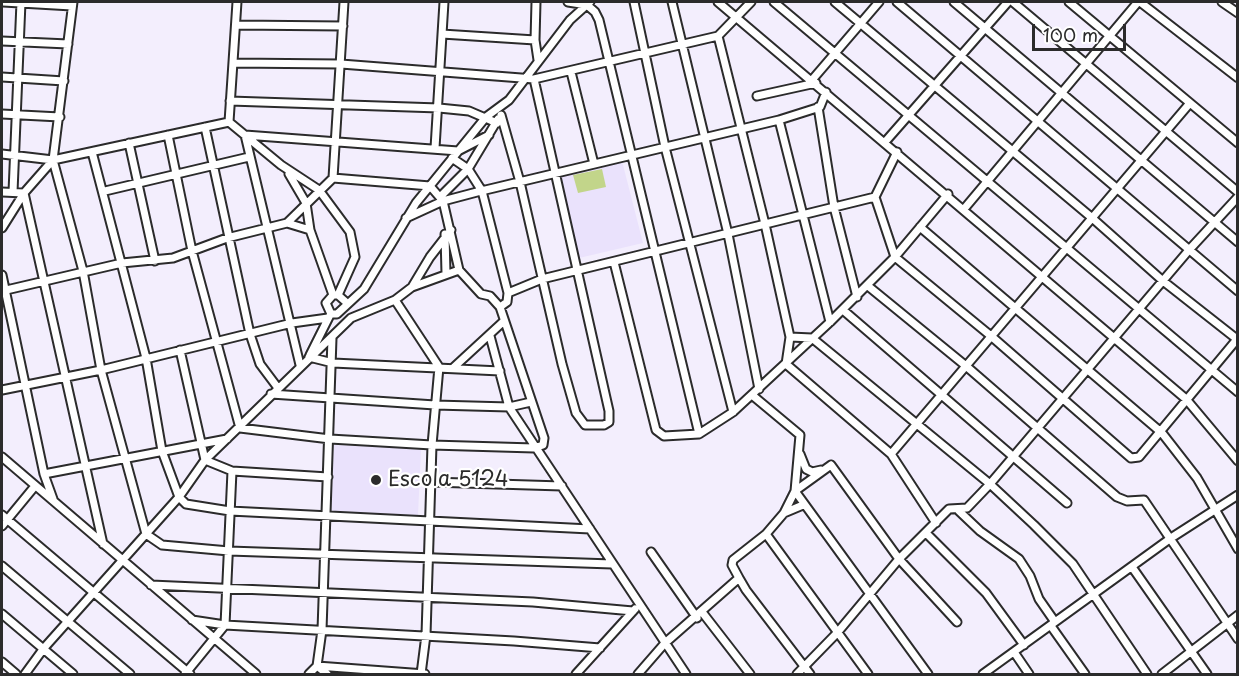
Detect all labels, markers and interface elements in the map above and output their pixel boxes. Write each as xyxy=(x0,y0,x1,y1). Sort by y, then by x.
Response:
scale bar xyxy=(1035,12,1130,50)
text: 100 m xyxy=(1043,21,1098,48)
place label: Escola 5124 xyxy=(388,467,509,493)
marker: Escola 5124 xyxy=(369,473,383,487)

